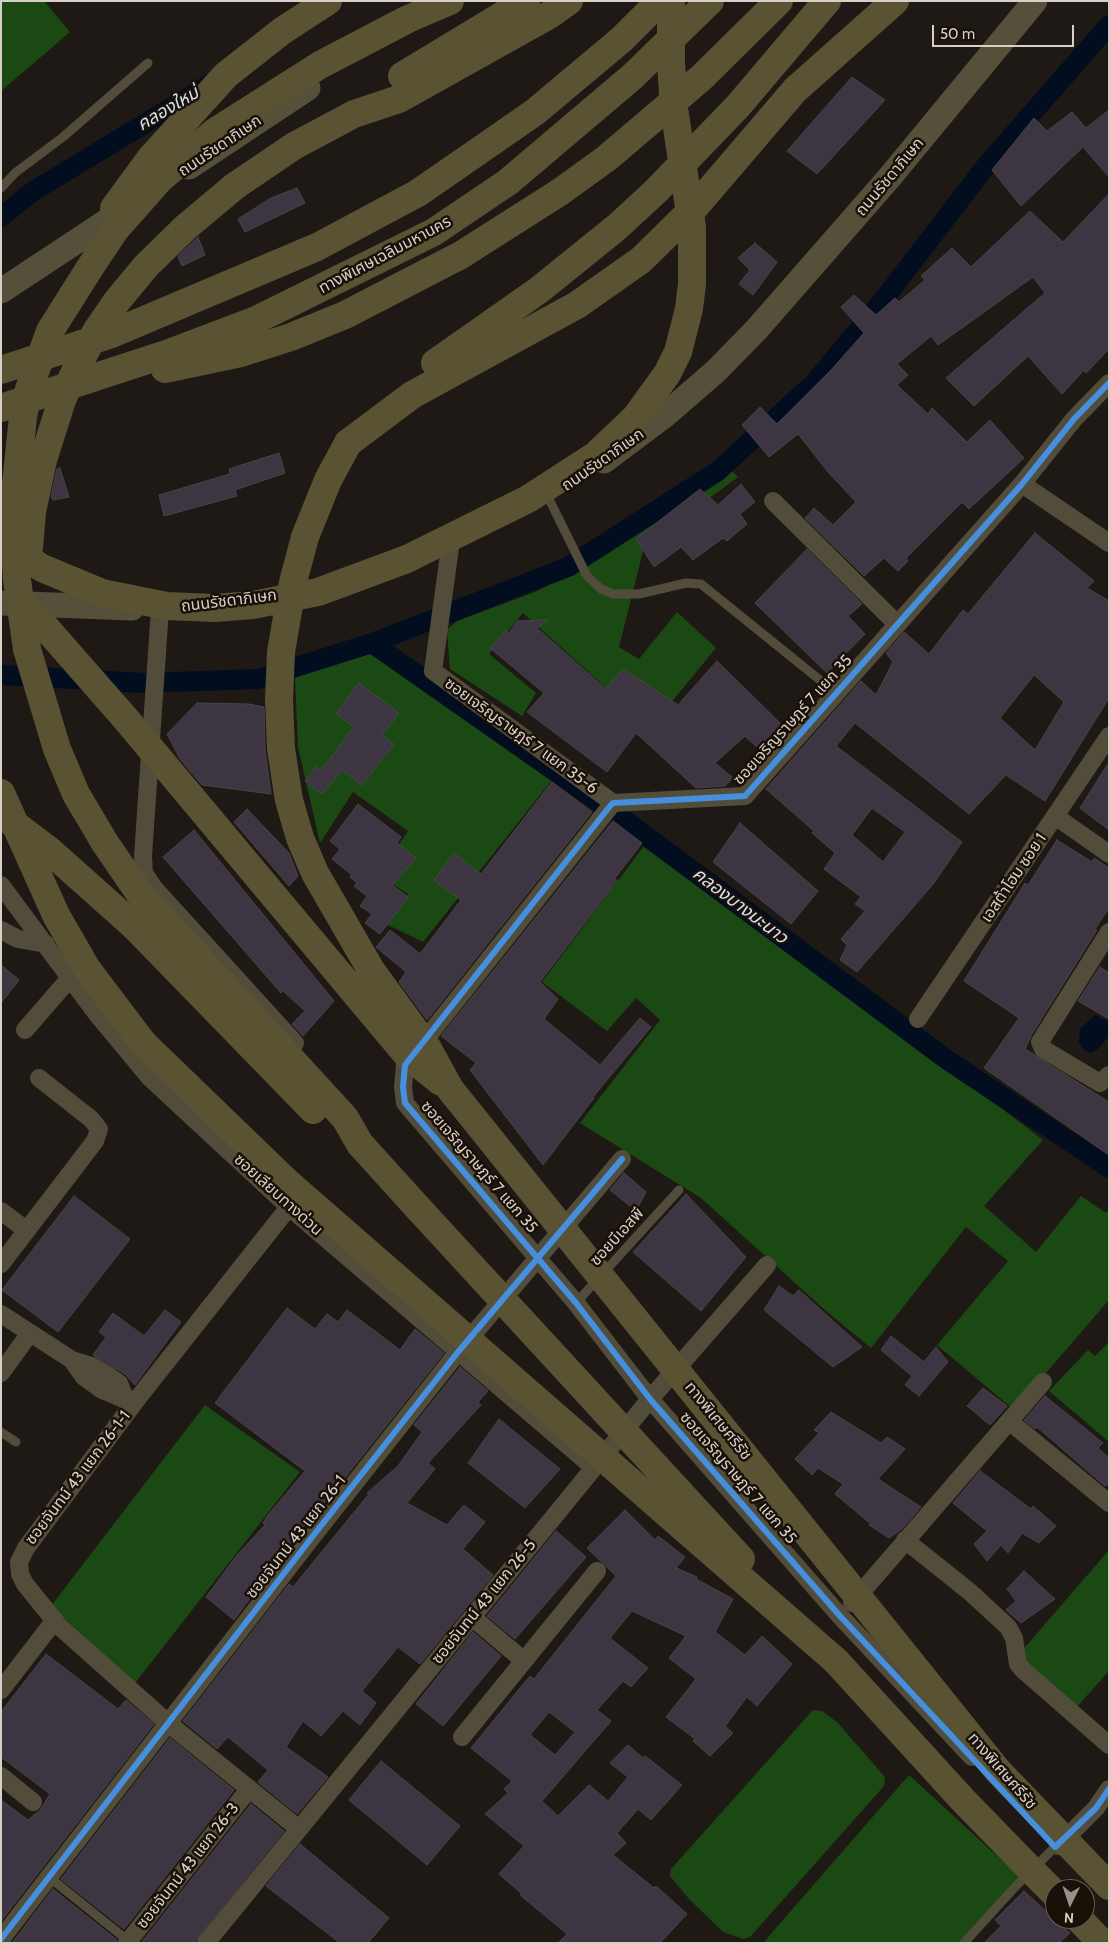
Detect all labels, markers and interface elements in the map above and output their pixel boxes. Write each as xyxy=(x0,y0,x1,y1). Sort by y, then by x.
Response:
scale bar xyxy=(935,15,1078,47)
text: 50 m xyxy=(940,25,975,43)
water label: คลองใหม่ xyxy=(133,82,203,136)
street label: ถนนรัชดาภิเษก xyxy=(175,111,265,181)
street label: ถนนรัชดาภิเษก xyxy=(852,134,928,220)
street label: ทางพิเศษเฉลิมมหานคร xyxy=(316,212,454,298)
street label: ถนนรัชดาภิเษก xyxy=(558,425,648,495)
street label: ถนนรัชดาภิเษก xyxy=(180,586,278,616)
street label: ซอยเจริญราษฎร์ 7 แยก 35 xyxy=(729,651,857,789)
street label: ซอยเจริญราษฎร์ 7 แยก 35-6 xyxy=(441,674,601,798)
street label: เอสต้าโฮม ซอย 1 xyxy=(977,830,1051,926)
water label: คลองบางมะนาว xyxy=(688,863,792,949)
street label: ซอยเจริญราษฎร์ 7 แยก 35 xyxy=(416,1097,542,1237)
street label: ซอยเลียบทางด่วน xyxy=(230,1150,326,1240)
street label: ซอยบีเอสพี xyxy=(586,1204,648,1270)
street label: ทางพิเศษศรีรัช xyxy=(681,1378,755,1464)
street label: ซอยจันทน์ 43 แยก 26-1-1 xyxy=(21,1407,135,1549)
street label: ซอยเจริญราษฎร์ 7 แยก 35 xyxy=(675,1408,801,1548)
street label: ซอยจันทน์ 43 แยก 26-1 xyxy=(242,1472,350,1602)
street label: ซอยจันทน์ 43 แยก 26-5 xyxy=(428,1536,540,1668)
street label: ทางพิเศษศรีรัช xyxy=(964,1729,1040,1813)
street label: ซอยจันทน์ 43 แยก 26-3 xyxy=(133,1799,243,1933)
north arrow xyxy=(1045,1879,1095,1929)
text: N xyxy=(1063,1909,1075,1927)

